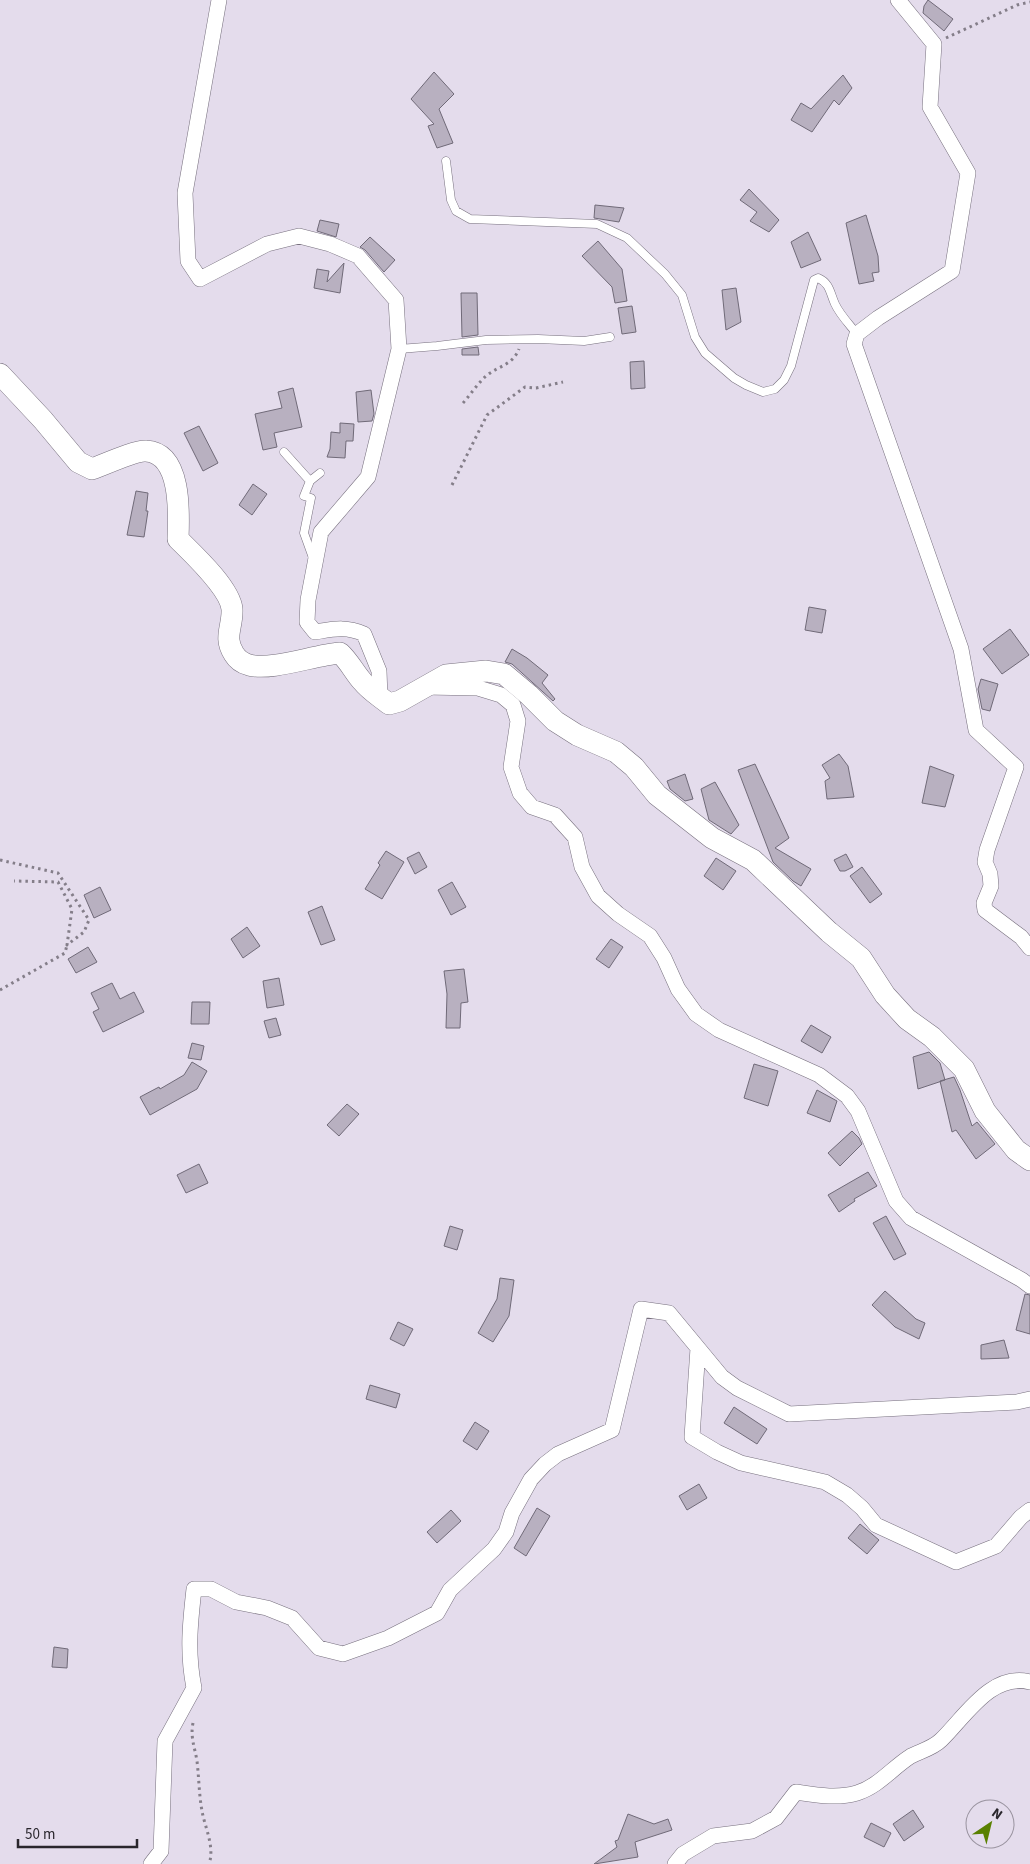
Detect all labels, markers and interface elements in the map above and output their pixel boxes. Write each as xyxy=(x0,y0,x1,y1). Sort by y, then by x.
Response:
north arrow xyxy=(965,1799,1015,1849)
text: N xyxy=(987,1803,1006,1825)
scale bar xyxy=(18,1816,136,1848)
text: 50 m xyxy=(25,1824,55,1845)

